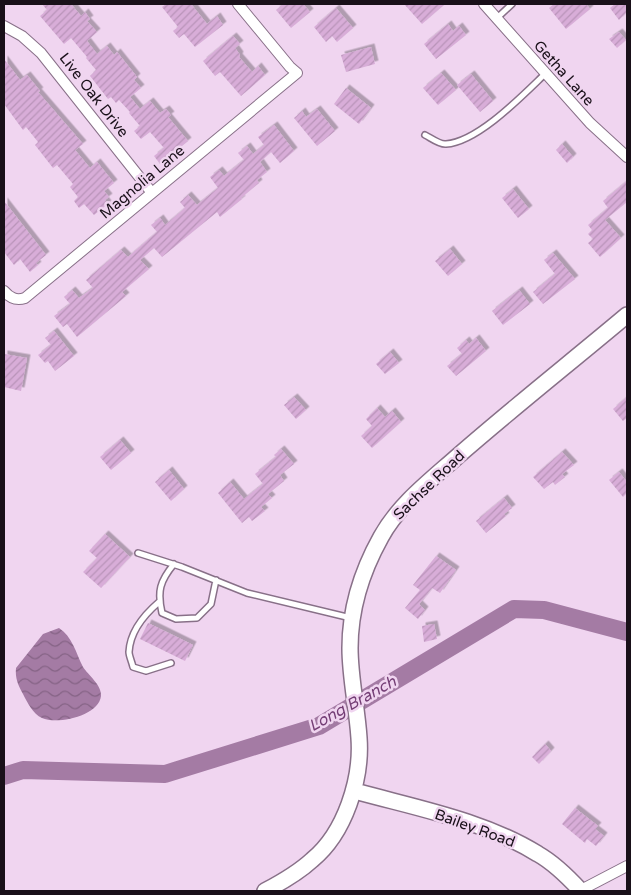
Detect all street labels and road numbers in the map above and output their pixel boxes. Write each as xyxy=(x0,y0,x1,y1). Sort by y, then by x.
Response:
street label: Getha Lane xyxy=(530,37,598,109)
street label: Live Oak Drive xyxy=(55,49,133,141)
street label: Magnolia Lane xyxy=(96,141,188,223)
street label: Sachse Road xyxy=(390,447,468,523)
street label: Bailey Road xyxy=(432,805,518,851)

